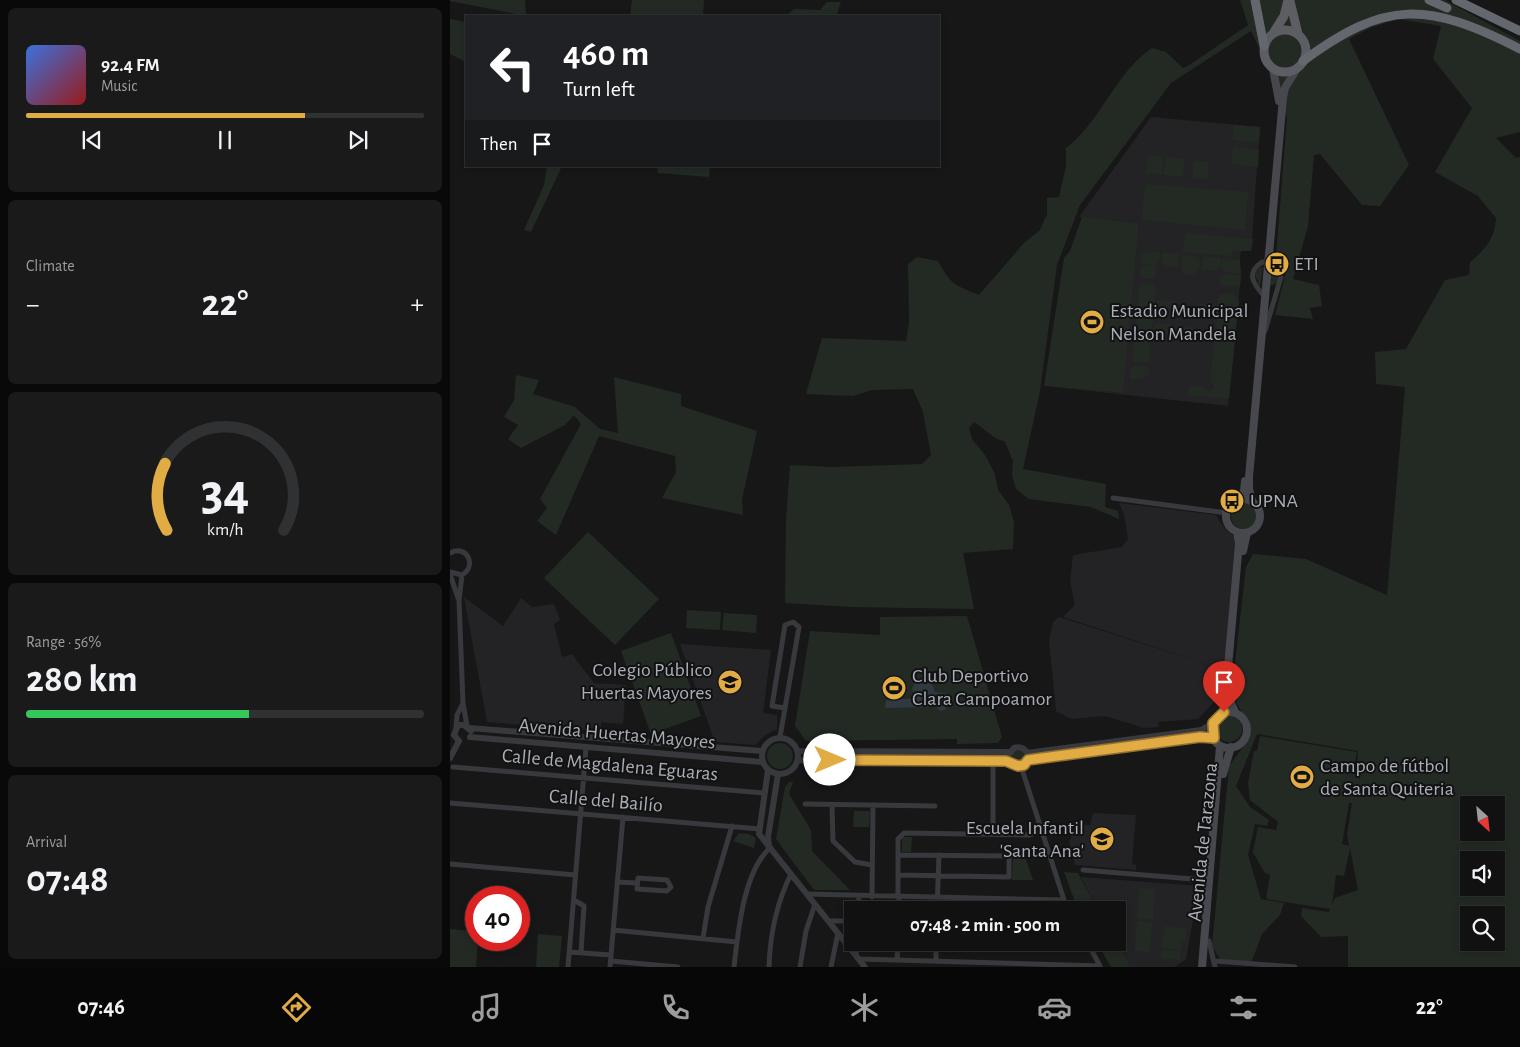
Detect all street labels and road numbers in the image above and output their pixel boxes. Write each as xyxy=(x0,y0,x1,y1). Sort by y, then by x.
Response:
street label: Avenida Huertas Mayores xyxy=(518,715,716,753)
street label: Calle de Magdalena Eguaras xyxy=(501,746,719,784)
street label: Avenida de Tarazona xyxy=(1185,762,1221,922)
street label: Calle del Bailío xyxy=(548,786,664,816)

